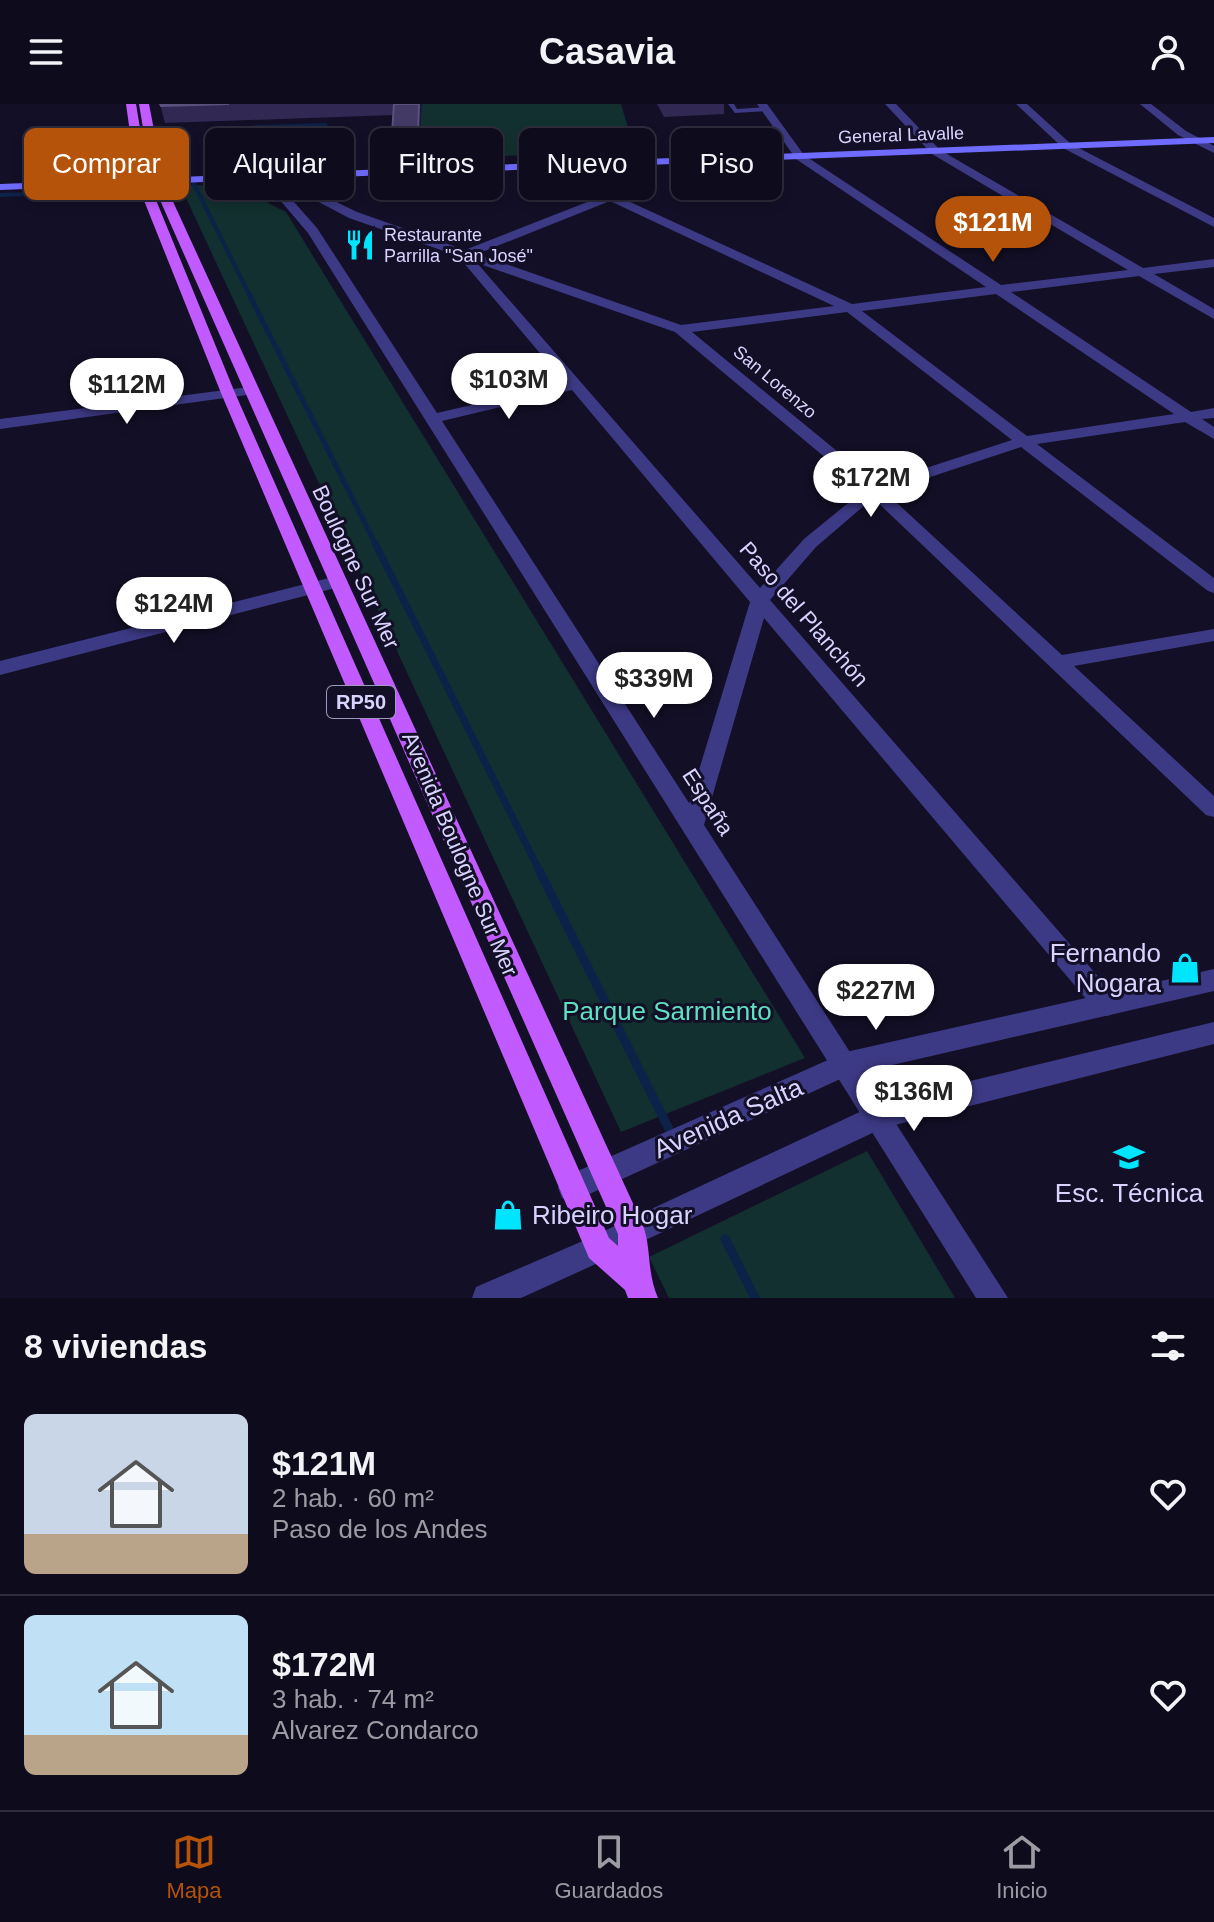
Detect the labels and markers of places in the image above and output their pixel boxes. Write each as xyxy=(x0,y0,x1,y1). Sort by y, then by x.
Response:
pin: $121M xyxy=(937,196,1049,264)
place label: Restaurante Parrilla "San José" xyxy=(384,225,533,266)
restaurant icon: Restaurante Parrilla "San José" xyxy=(343,228,377,262)
pin: $103M xyxy=(453,353,565,421)
pin: $112M xyxy=(71,358,183,426)
pin: $172M xyxy=(815,451,927,519)
pin: $124M xyxy=(118,577,230,645)
pin: $339M xyxy=(598,652,710,720)
place label: Fernando Nogara xyxy=(1050,938,1162,998)
shop icon: Fernando Nogara xyxy=(1168,951,1202,985)
pin: $227M xyxy=(820,964,932,1032)
pin: $136M xyxy=(858,1065,970,1133)
school or university icon: Esc. Técnica xyxy=(1112,1140,1146,1174)
place label: Esc. Técnica xyxy=(1055,1178,1204,1208)
shop icon: Ribeiro Hogar xyxy=(491,1198,525,1232)
place label: Ribeiro Hogar xyxy=(532,1200,693,1230)

